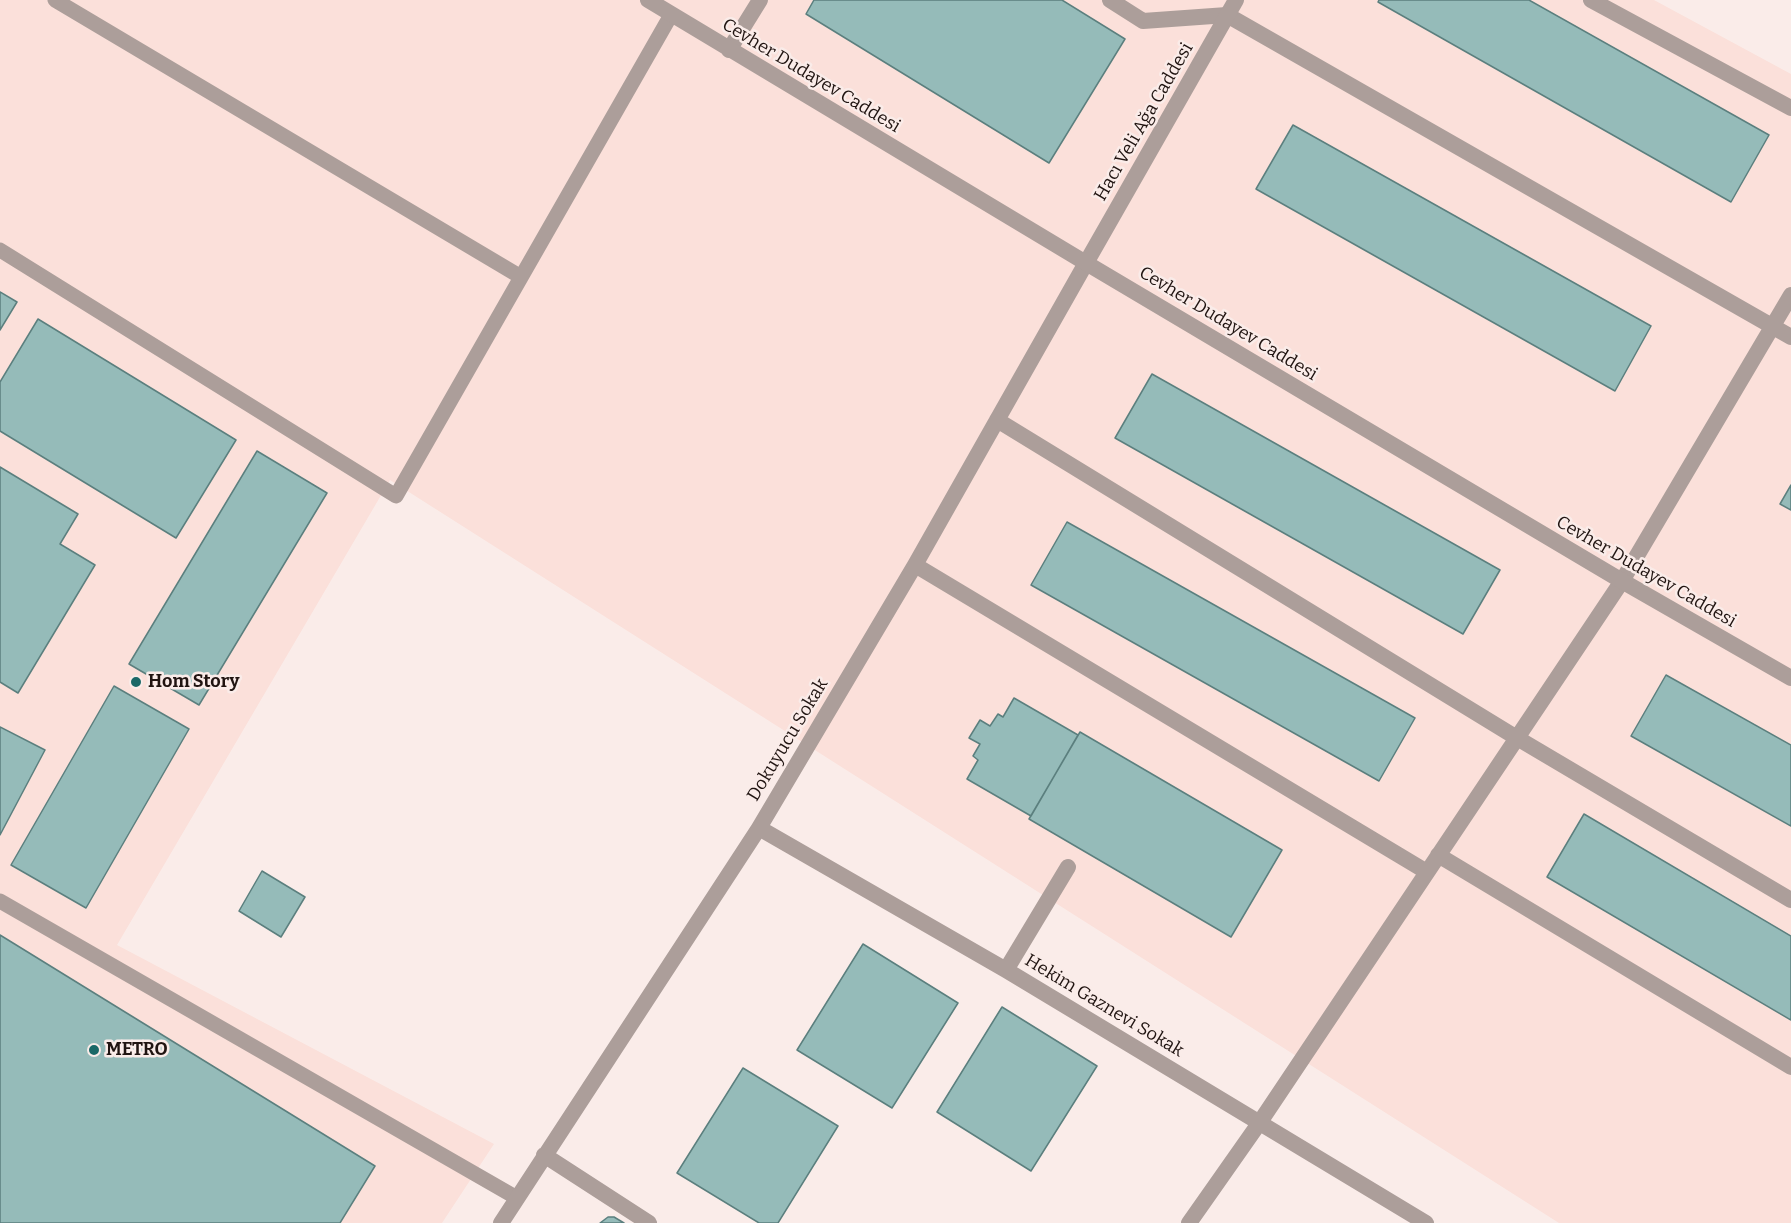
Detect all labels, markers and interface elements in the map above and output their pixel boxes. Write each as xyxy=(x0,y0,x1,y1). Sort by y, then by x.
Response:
street label: Cevher Dudayev Caddesi xyxy=(718,14,904,138)
street label: Hacı Veli Ağa Caddesi xyxy=(1090,39,1198,205)
street label: Cevher Dudayev Caddesi xyxy=(1135,262,1321,386)
street label: Cevher Dudayev Caddesi xyxy=(1552,512,1740,632)
place label: Hom Story xyxy=(148,671,239,693)
marker: Hom Story xyxy=(129,675,143,689)
street label: Dokuyucu Sokak xyxy=(743,675,833,805)
street label: Hekim Gaznevi Sokak xyxy=(1021,950,1187,1062)
place label: METRO xyxy=(106,1039,168,1061)
marker: METRO xyxy=(87,1043,101,1057)

